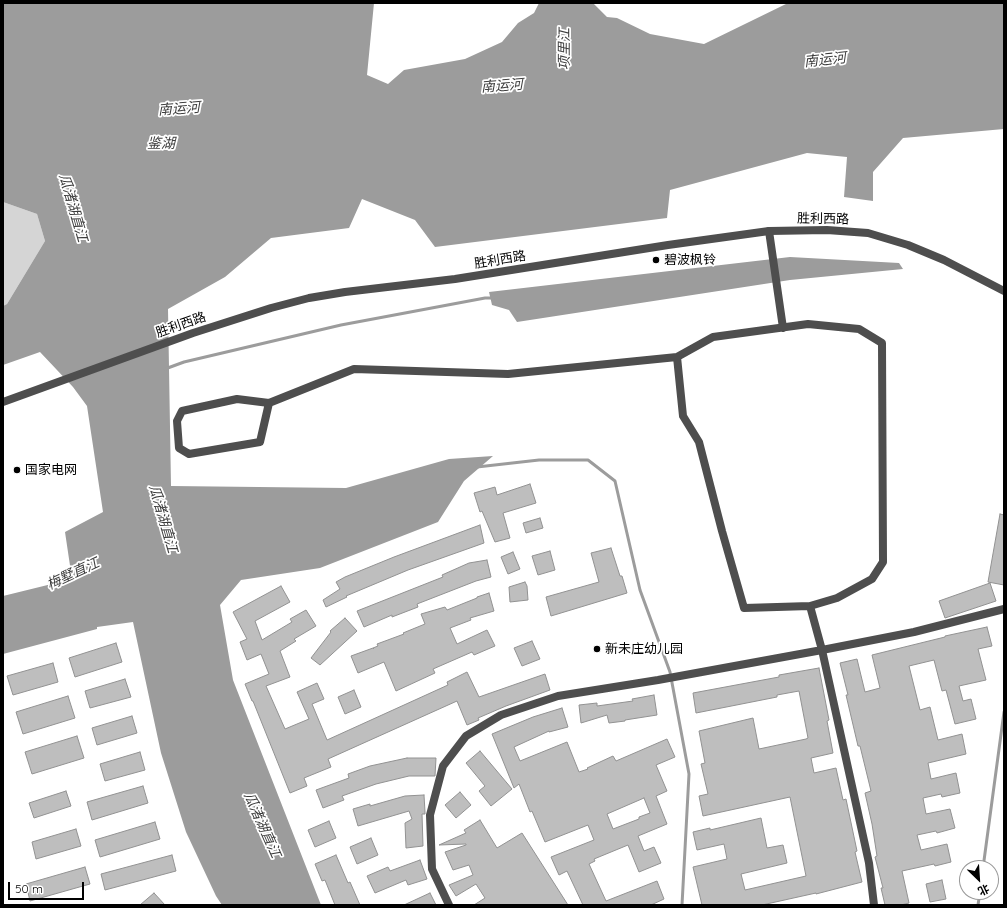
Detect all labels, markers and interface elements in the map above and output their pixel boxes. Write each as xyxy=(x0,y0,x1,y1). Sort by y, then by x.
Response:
water label: 项里江 xyxy=(557,28,573,70)
water label: 南运河 xyxy=(803,49,847,71)
water label: 南运河 xyxy=(480,76,524,96)
water label: 南运河 xyxy=(157,99,201,119)
water label: 鉴湖 xyxy=(147,136,175,152)
water label: 瓜渚湖直江 xyxy=(55,172,91,244)
street label: 胜利西路 xyxy=(797,211,849,227)
street label: 胜利西路 xyxy=(473,248,527,272)
place label: 碧波枫铃 xyxy=(664,252,716,268)
marker: 碧波枫铃 xyxy=(651,255,661,265)
street label: 胜利西路 xyxy=(154,309,208,341)
place label: 国家电网 xyxy=(25,462,77,478)
marker: 国家电网 xyxy=(12,465,22,475)
water label: 瓜渚湖直江 xyxy=(145,483,181,555)
water label: 梅墅直江 xyxy=(44,555,102,593)
place label: 新未庄幼儿园 xyxy=(605,641,683,657)
marker: 新未庄幼儿园 xyxy=(592,644,602,654)
water label: 瓜渚湖直江 xyxy=(240,790,284,860)
north arrow xyxy=(959,860,999,900)
scale bar xyxy=(10,874,86,900)
text: 50 m xyxy=(15,881,43,896)
text: 北 xyxy=(976,881,992,899)

